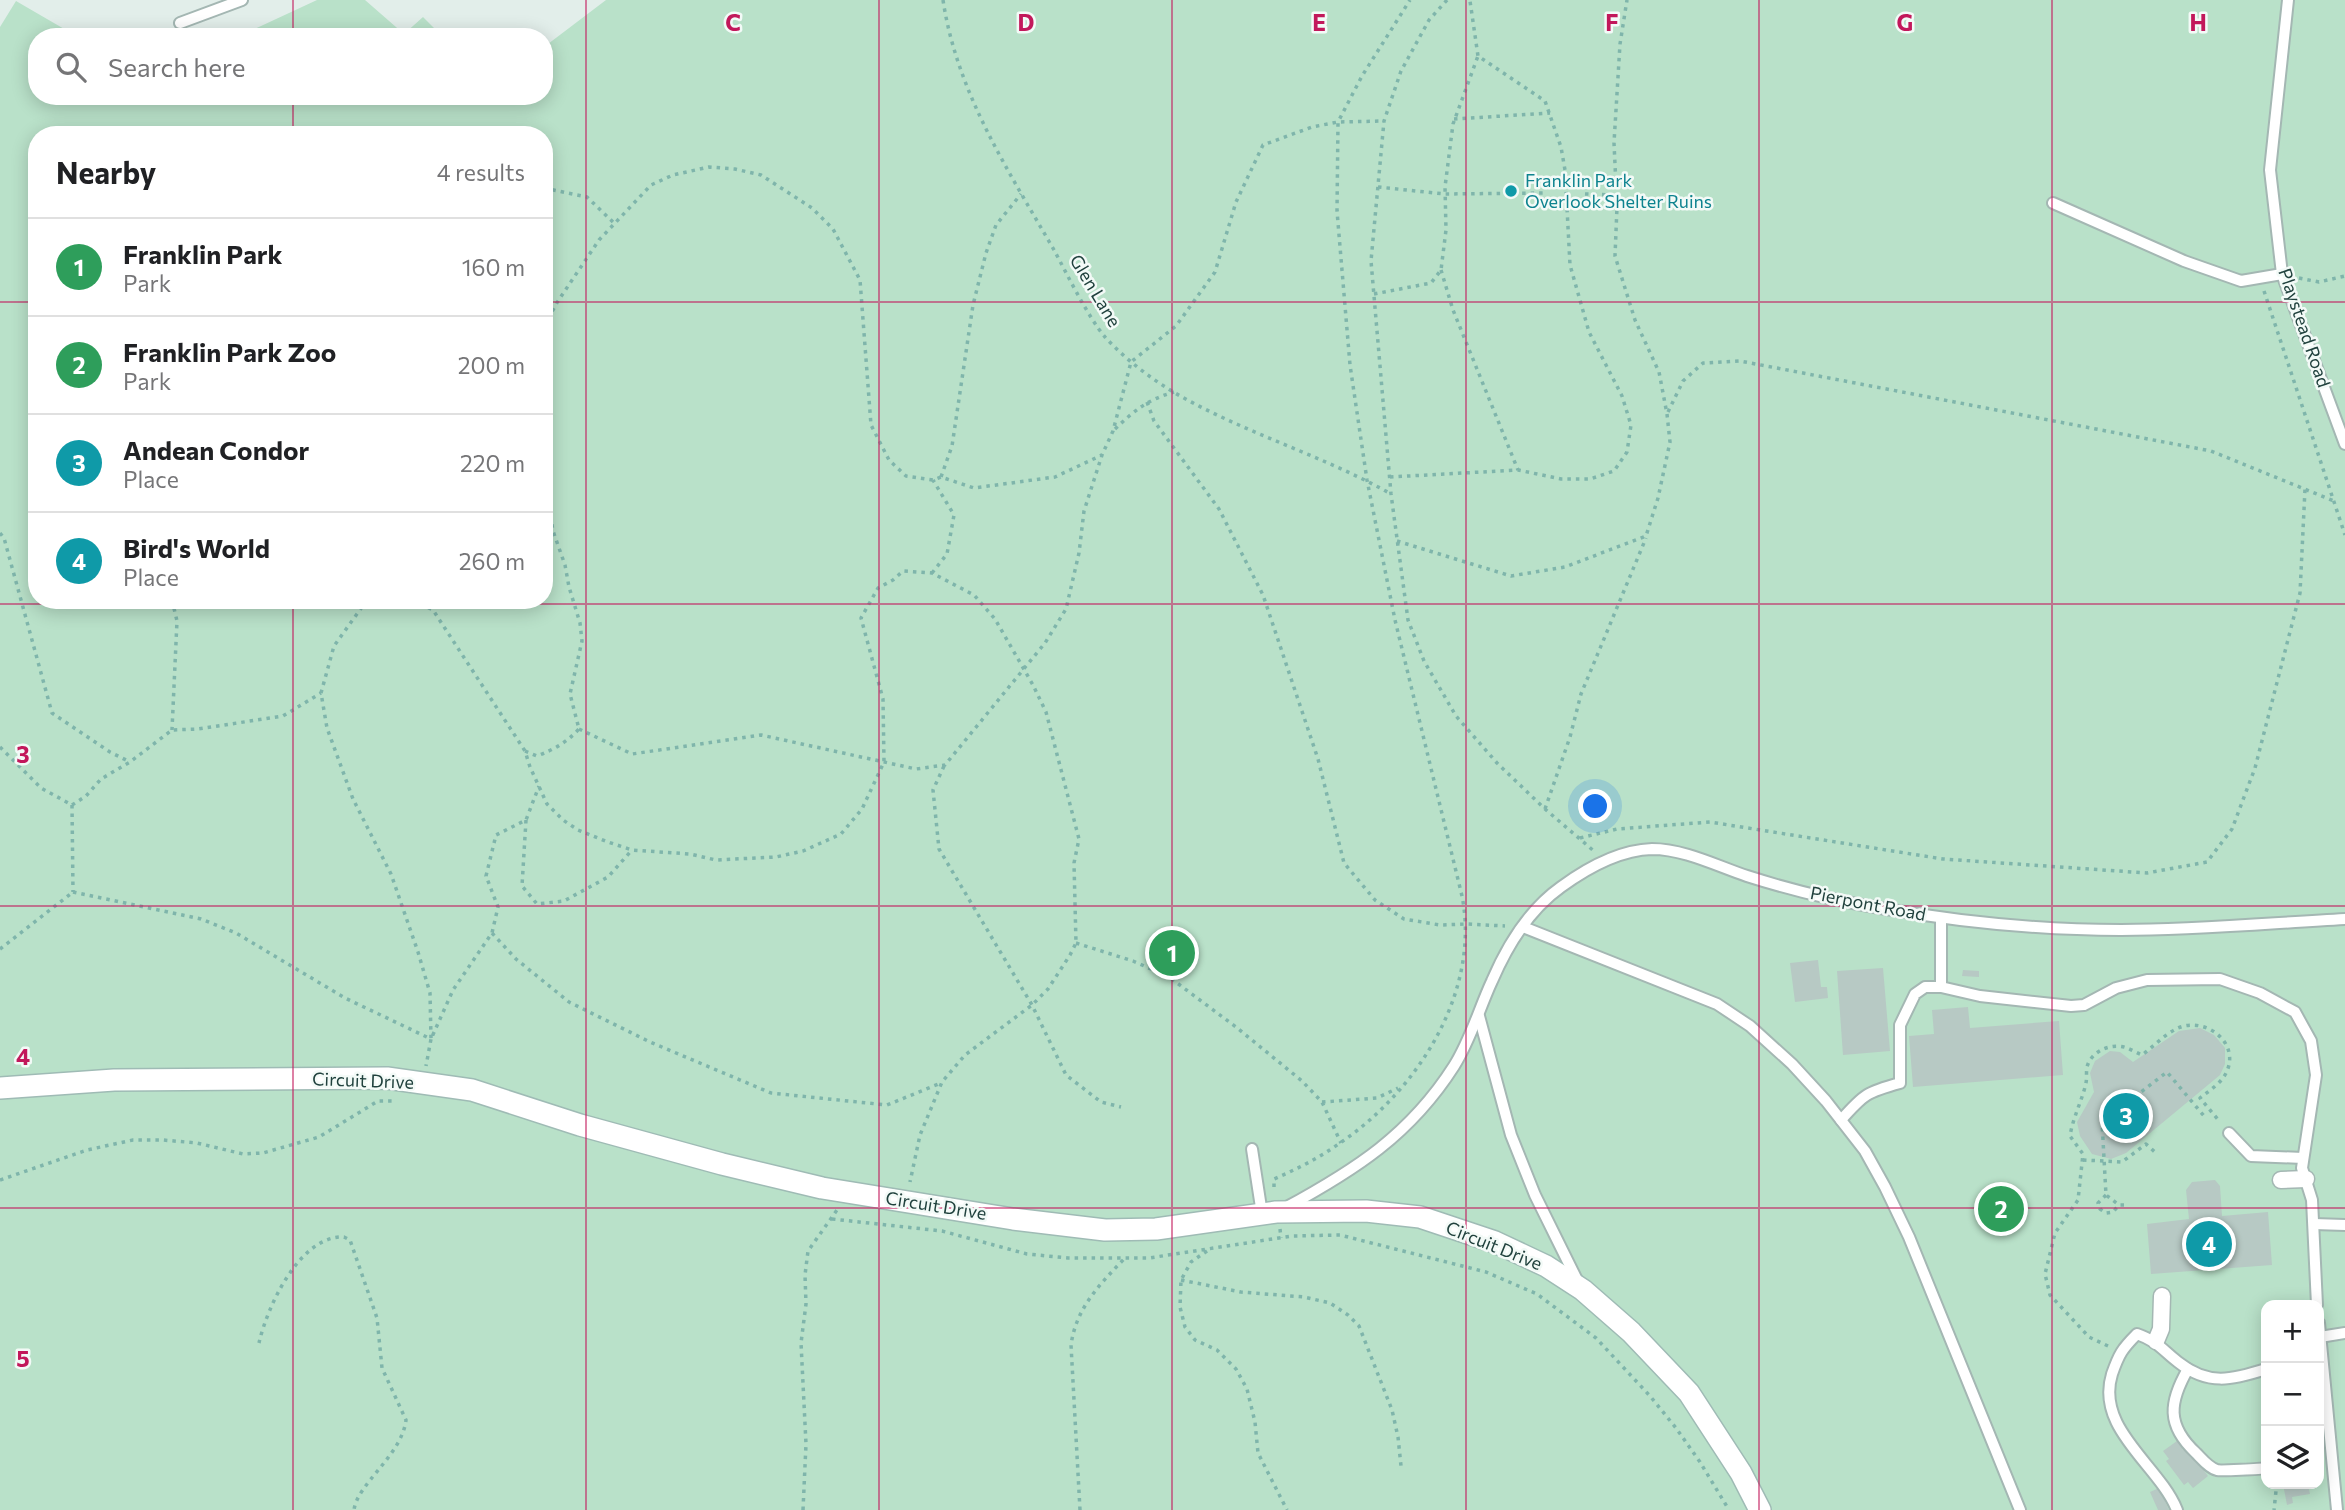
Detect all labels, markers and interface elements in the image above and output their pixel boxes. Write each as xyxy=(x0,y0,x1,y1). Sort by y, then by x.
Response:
text: C xyxy=(725,8,741,36)
text: D xyxy=(1018,8,1035,36)
text: E xyxy=(1312,8,1326,36)
text: F xyxy=(1605,8,1619,36)
text: G xyxy=(1897,8,1913,36)
text: H xyxy=(2189,8,2207,36)
search box xyxy=(28,28,553,105)
icon: search xyxy=(52,48,90,86)
text: Search here xyxy=(108,51,246,82)
text: Nearby xyxy=(56,153,156,190)
text: 4 results xyxy=(437,158,525,186)
place label: Franklin Park Overlook Shelter Ruins xyxy=(1525,169,1712,212)
marker: Franklin Park Overlook Shelter Ruins xyxy=(1503,183,1519,199)
text: Franklin Park xyxy=(123,238,283,269)
street label: Glen Lane xyxy=(1066,250,1126,331)
text: 1 xyxy=(74,253,84,281)
text: 160 m xyxy=(462,253,525,281)
street label: Playstead Road xyxy=(2274,265,2336,390)
text: Park xyxy=(123,269,171,297)
text: Franklin Park Zoo xyxy=(123,336,336,367)
text: 2 xyxy=(72,351,86,379)
text: 200 m xyxy=(458,351,525,379)
text: Park xyxy=(123,367,171,395)
text: Andean Condor xyxy=(123,434,309,465)
text: 3 xyxy=(72,449,86,477)
text: 220 m xyxy=(460,449,525,477)
text: Place xyxy=(123,465,179,493)
text: Bird's World xyxy=(123,532,270,563)
text: 4 xyxy=(72,547,86,575)
text: 260 m xyxy=(459,547,525,575)
text: Place xyxy=(123,563,179,591)
text: 3 xyxy=(16,740,30,768)
your location xyxy=(1578,789,1612,823)
street label: Pierpont Road xyxy=(1809,881,1928,925)
pin: 1 xyxy=(1149,927,1195,979)
text: 4 xyxy=(16,1042,30,1070)
street label: Circuit Drive xyxy=(312,1067,414,1093)
pin: 3 xyxy=(2103,1090,2149,1142)
pin: 2 xyxy=(1978,1183,2024,1235)
street label: Circuit Drive xyxy=(884,1186,988,1224)
street label: Circuit Drive xyxy=(1443,1216,1546,1274)
pin: 4 xyxy=(2186,1218,2232,1270)
map controls xyxy=(2261,1300,2324,1489)
button: + xyxy=(2261,1300,2324,1363)
text: 5 xyxy=(16,1344,30,1372)
button: − xyxy=(2261,1363,2324,1426)
button: layers xyxy=(2261,1426,2324,1489)

